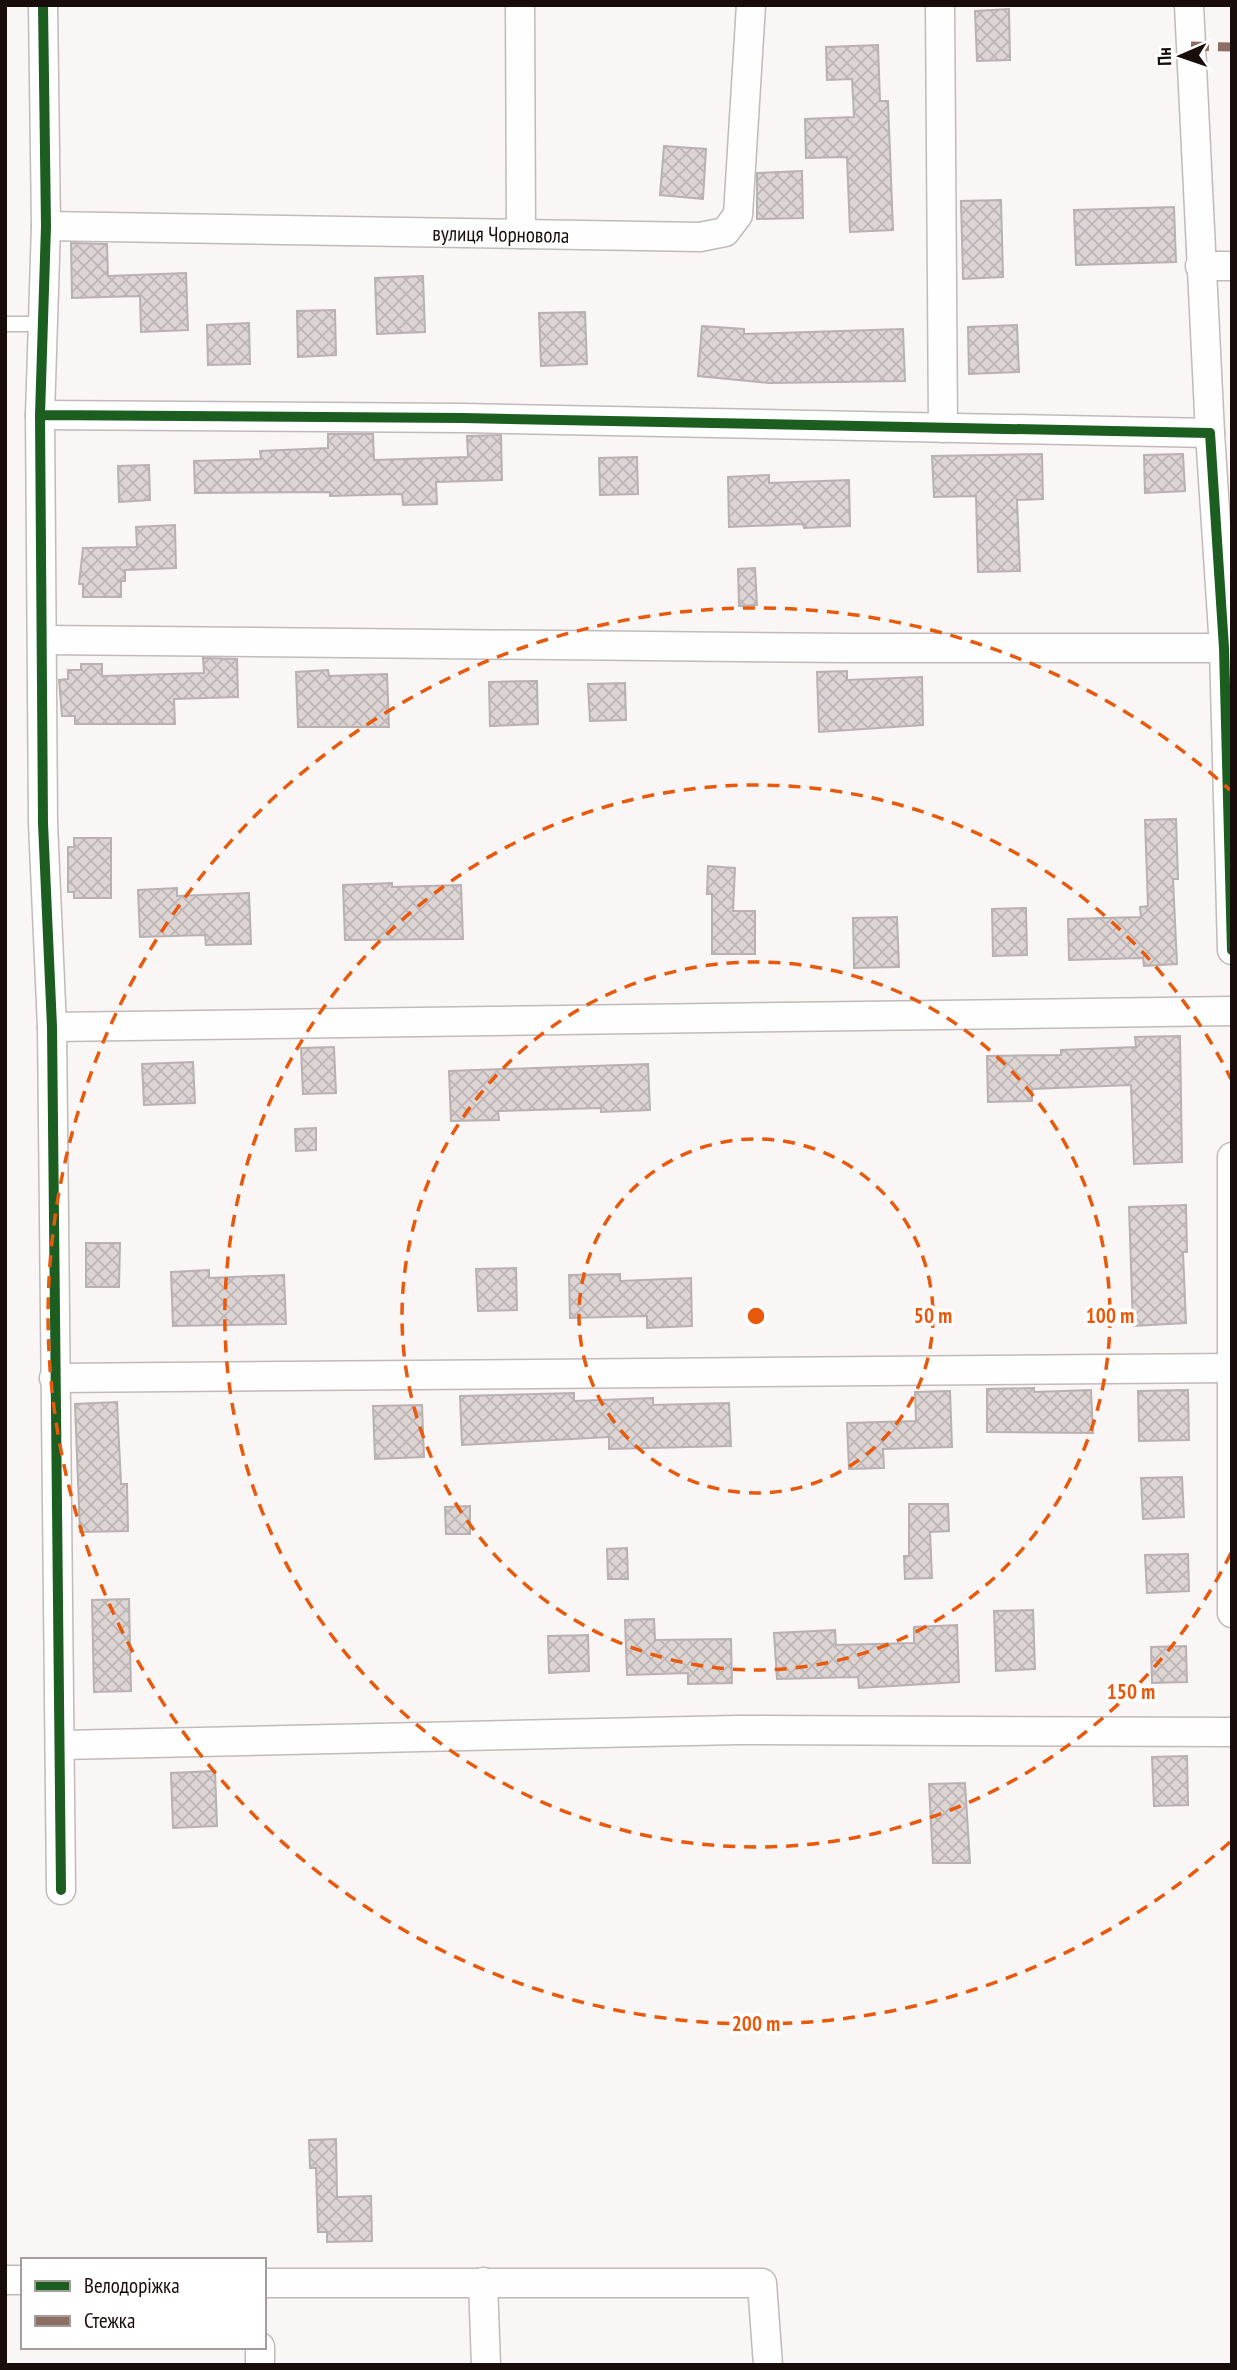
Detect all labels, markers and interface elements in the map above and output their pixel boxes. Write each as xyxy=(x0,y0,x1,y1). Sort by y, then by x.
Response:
north arrow xyxy=(1146,21,1216,91)
text: Пн xyxy=(1152,47,1176,66)
street label: вулиця Чорновола xyxy=(432,219,570,248)
text: 50 m xyxy=(914,1302,952,1329)
text: 100 m xyxy=(1086,1302,1134,1329)
centre of rings xyxy=(744,1304,768,1328)
text: 150 m xyxy=(1107,1678,1155,1705)
text: 200 m xyxy=(732,2010,780,2037)
legend xyxy=(21,2258,266,2349)
text: Велодоріжка xyxy=(84,2272,180,2299)
text: Стежка xyxy=(84,2307,135,2334)

